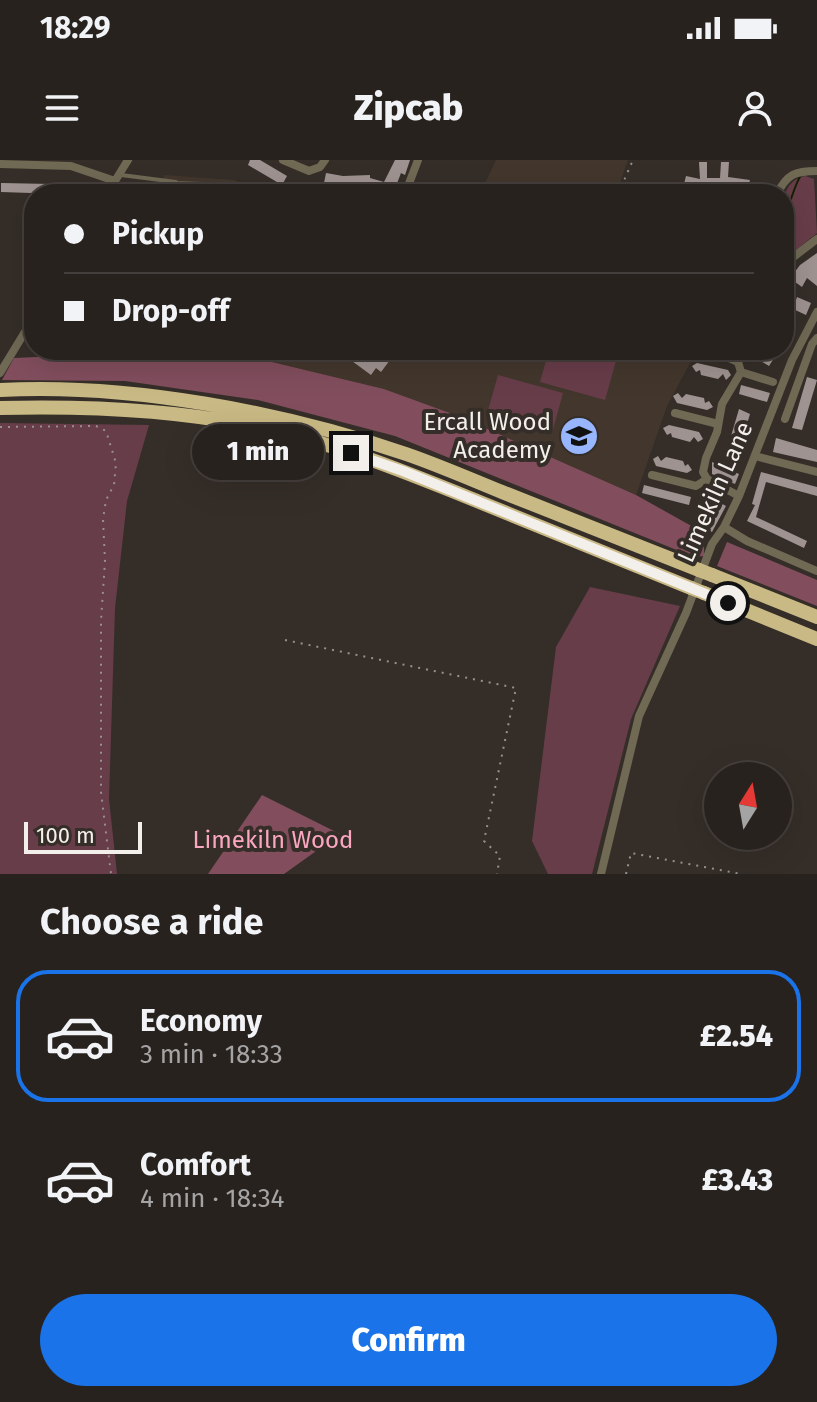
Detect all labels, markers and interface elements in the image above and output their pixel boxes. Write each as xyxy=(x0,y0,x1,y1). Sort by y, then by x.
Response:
text: 18:29 xyxy=(40,10,111,46)
icon: menu xyxy=(40,86,84,130)
text: Zipcab xyxy=(354,86,463,130)
icon: person xyxy=(733,86,777,130)
text: Pickup xyxy=(112,216,204,252)
text: Drop-off xyxy=(112,293,229,329)
place label: Ercall Wood Academy xyxy=(423,408,551,464)
school or university icon: Ercall Wood Academy xyxy=(558,415,600,457)
street label: Limekiln Lane xyxy=(672,417,758,567)
callout: 1 min xyxy=(191,425,323,481)
route end xyxy=(333,435,369,471)
text: 1 min xyxy=(227,436,289,467)
route start xyxy=(710,585,746,621)
north arrow xyxy=(704,762,792,850)
map controls xyxy=(704,762,792,850)
scale bar xyxy=(24,818,142,854)
text: 100 m xyxy=(36,822,95,849)
park label: Limekiln Wood xyxy=(193,826,353,854)
text: Choose a ride xyxy=(40,900,263,944)
icon: car xyxy=(44,1000,116,1072)
text: Economy xyxy=(140,1003,262,1039)
text: £2.54 xyxy=(700,1018,773,1054)
text: 3 min · 18:33 xyxy=(140,1039,283,1070)
icon: car xyxy=(44,1144,116,1216)
text: Comfort xyxy=(140,1147,251,1183)
text: £3.43 xyxy=(702,1162,773,1198)
text: 4 min · 18:34 xyxy=(140,1183,284,1214)
button: Confirm xyxy=(40,1294,777,1386)

